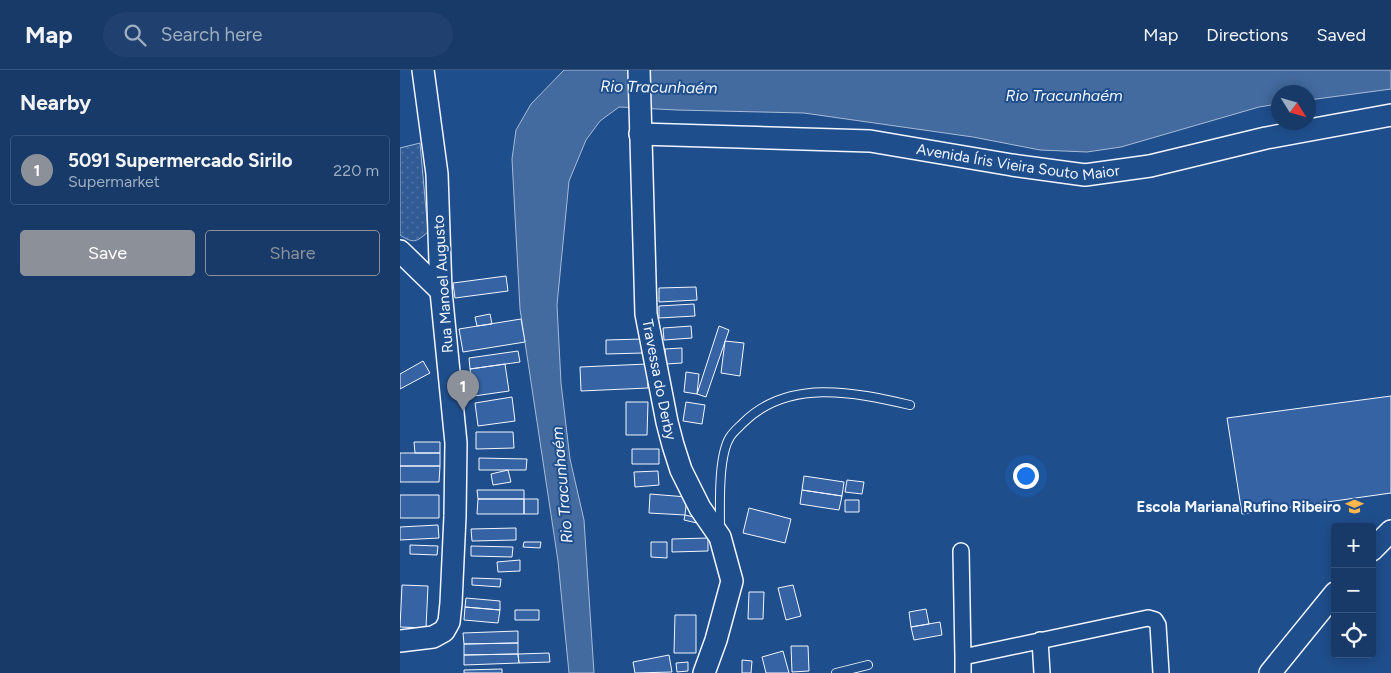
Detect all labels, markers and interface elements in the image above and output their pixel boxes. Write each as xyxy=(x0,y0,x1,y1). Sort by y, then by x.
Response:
search box xyxy=(103,12,453,57)
text: Map xyxy=(25,20,73,49)
icon: search xyxy=(121,21,149,49)
text: Search here xyxy=(161,23,262,46)
text: Map xyxy=(1143,24,1178,46)
text: Directions xyxy=(1206,24,1288,46)
text: Saved xyxy=(1316,24,1366,46)
water label: Rio Tracunhaém xyxy=(600,76,718,98)
north arrow xyxy=(1271,85,1316,130)
water label: Rio Tracunhaém xyxy=(1005,86,1123,105)
text: Nearby xyxy=(20,90,91,115)
street label: Avenida Íris Vieira Souto Maior xyxy=(915,140,1121,184)
text: 5091 Supermercado Sirilo xyxy=(68,149,292,172)
text: 1 xyxy=(34,161,40,180)
text: 220 m xyxy=(333,161,379,180)
text: Supermarket xyxy=(68,172,160,191)
street label: Rua Manoel Augusto xyxy=(429,214,457,354)
button: Save xyxy=(20,230,195,276)
button: Share xyxy=(205,230,380,276)
street label: Travessa do Derby xyxy=(638,318,680,442)
pin: 1 xyxy=(447,370,479,411)
water label: Rio Tracunhaém xyxy=(547,425,577,544)
your location xyxy=(1013,463,1039,489)
school or university icon: Escola Mariana Rufino Ribeiro xyxy=(1345,497,1365,517)
place label: Escola Mariana Rufino Ribeiro xyxy=(1136,498,1341,516)
map controls xyxy=(1331,523,1376,658)
button: + xyxy=(1331,523,1376,568)
button: − xyxy=(1331,568,1376,613)
button: locate xyxy=(1331,613,1376,658)

